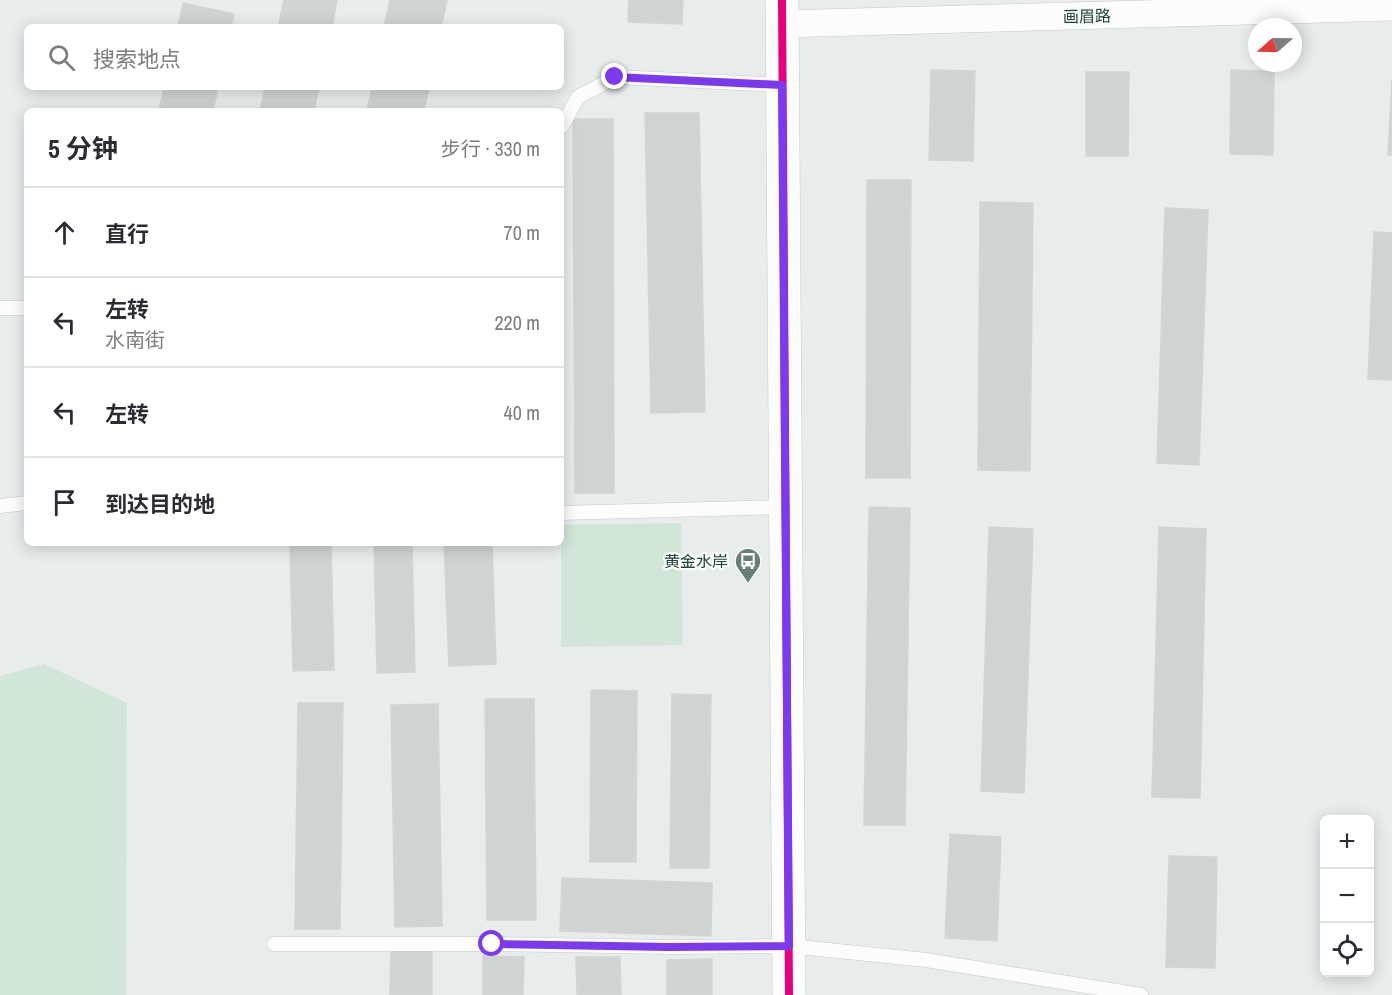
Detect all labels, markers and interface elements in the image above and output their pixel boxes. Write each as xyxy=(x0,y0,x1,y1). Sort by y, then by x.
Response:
street label: 画眉路 xyxy=(1063,5,1111,27)
north arrow xyxy=(1248,18,1302,72)
search box xyxy=(24,24,564,90)
icon: search xyxy=(45,41,78,74)
text: 搜索地点 xyxy=(93,44,181,74)
route end xyxy=(601,63,627,89)
text: 5 分钟 xyxy=(48,131,118,166)
text: 步行 · 330 m xyxy=(441,135,540,162)
icon: ahead xyxy=(48,216,81,249)
text: 直行 xyxy=(105,219,149,249)
text: 70 m xyxy=(504,219,540,246)
text: 左转 xyxy=(105,294,149,324)
icon: left xyxy=(48,306,81,339)
text: 220 m xyxy=(494,309,540,336)
text: 水南街 xyxy=(105,326,165,353)
icon: left xyxy=(48,396,81,429)
text: 左转 xyxy=(105,399,149,429)
text: 40 m xyxy=(504,399,540,426)
icon: arrive xyxy=(48,486,81,519)
text: 到达目的地 xyxy=(105,489,215,519)
bus stop icon: 黄金水岸 xyxy=(733,546,763,584)
place label: 黄金水岸 xyxy=(664,550,728,572)
map controls xyxy=(1320,815,1374,977)
button: + xyxy=(1320,815,1374,869)
button: − xyxy=(1320,869,1374,923)
button: locate xyxy=(1320,923,1374,977)
route start xyxy=(478,930,504,956)

